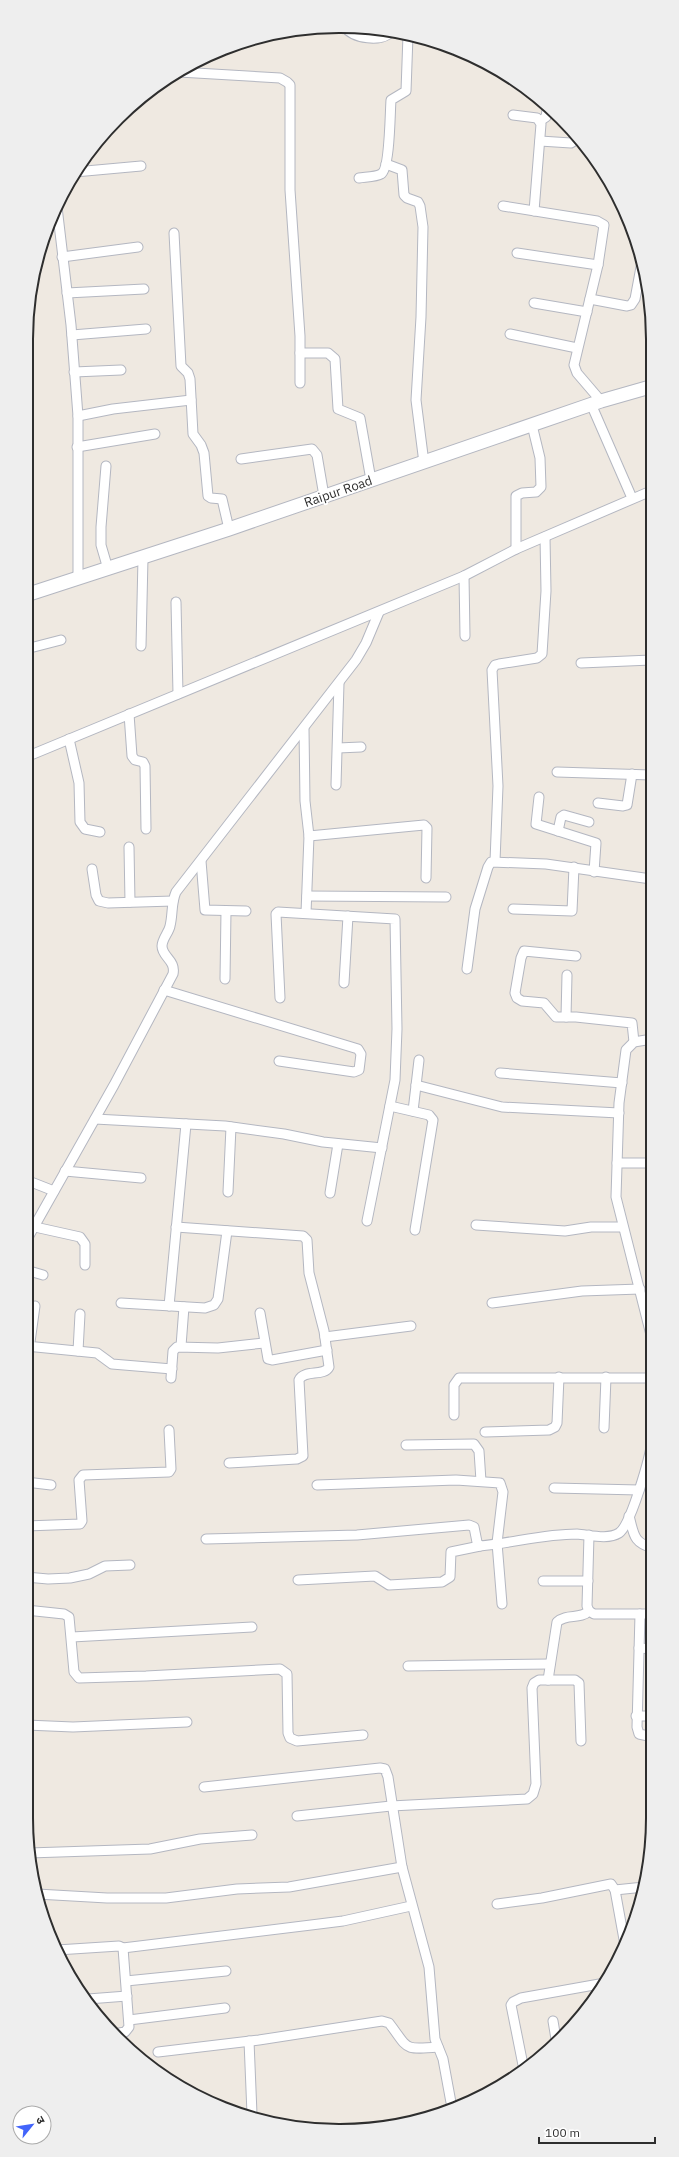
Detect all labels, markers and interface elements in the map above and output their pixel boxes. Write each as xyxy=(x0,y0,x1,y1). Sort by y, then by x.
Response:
street label: Raipur Road xyxy=(302,472,375,511)
north arrow xyxy=(12,2105,52,2145)
text: उ xyxy=(33,2114,49,2127)
scale bar xyxy=(539,2119,655,2145)
text: 100 m xyxy=(545,2125,580,2140)

